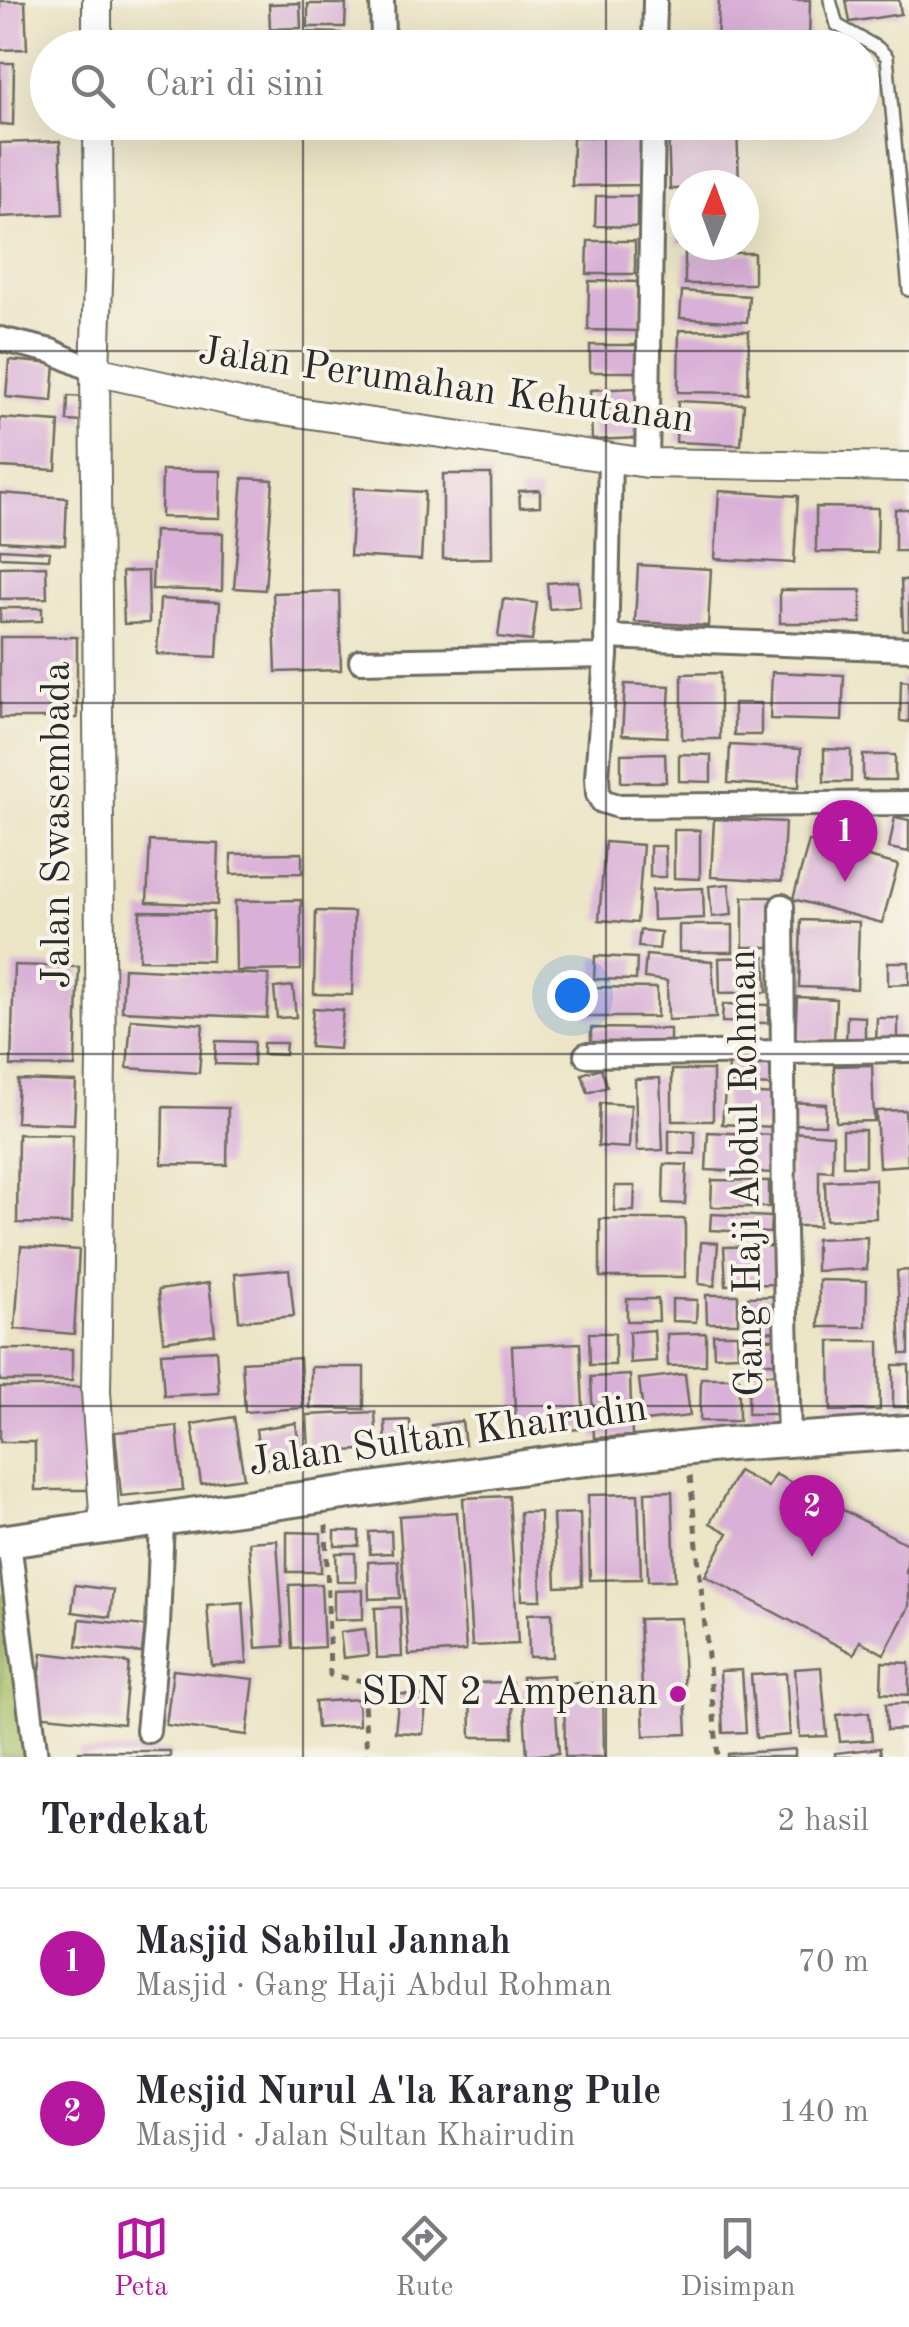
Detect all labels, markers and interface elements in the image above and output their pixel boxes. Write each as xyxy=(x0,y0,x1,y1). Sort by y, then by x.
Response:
search box xyxy=(30,30,879,140)
icon: search xyxy=(65,58,120,113)
text: Cari di sini xyxy=(145,66,324,104)
north arrow xyxy=(669,170,759,260)
street label: Jalan Perumahan Kehutanan xyxy=(195,332,697,442)
street label: Jalan Swasembada xyxy=(39,661,79,989)
pin: 1 xyxy=(812,800,878,882)
street label: Gang Haji Abdul Rohman xyxy=(724,949,772,1397)
your location xyxy=(547,970,598,1021)
street label: Jalan Sultan Khairudin xyxy=(246,1389,650,1485)
pin: 2 xyxy=(780,1474,844,1557)
place label: SDN 2 Ampenan xyxy=(361,1674,658,1714)
marker: SDN 2 Ampenan xyxy=(667,1683,689,1705)
text: Terdekat xyxy=(40,1801,208,1843)
text: 2 hasil xyxy=(777,1806,869,1838)
text: Masjid Sabilul Jannah xyxy=(135,1924,511,1962)
text: 1 xyxy=(63,1947,82,1979)
text: 70 m xyxy=(798,1947,869,1979)
text: Masjid · Gang Haji Abdul Rohman xyxy=(135,1971,612,2003)
text: Mesjid Nurul A'la Karang Pule xyxy=(135,2074,661,2112)
text: 2 xyxy=(63,2097,82,2129)
text: 140 m xyxy=(779,2097,869,2129)
text: Masjid · Jalan Sultan Khairudin xyxy=(135,2121,575,2153)
tab: Peta xyxy=(114,2211,169,2306)
tab: Rute xyxy=(396,2211,453,2306)
tab: Disimpan xyxy=(681,2211,795,2306)

